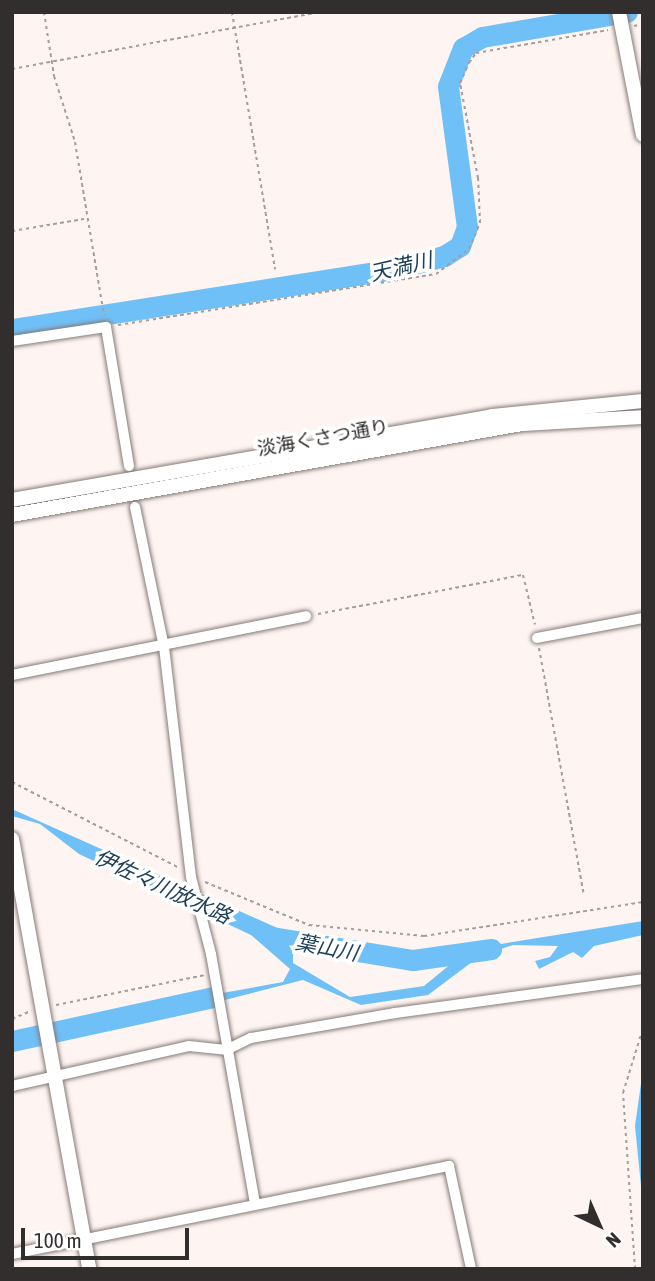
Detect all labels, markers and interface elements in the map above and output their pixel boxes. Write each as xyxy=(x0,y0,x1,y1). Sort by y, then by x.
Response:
water label: 天満川 xyxy=(367,247,435,285)
street label: 淡海くさつ通り xyxy=(256,415,390,461)
water label: 伊佐々川放水路 xyxy=(91,844,235,928)
water label: 葉山川 xyxy=(294,929,360,965)
north arrow xyxy=(564,1190,634,1260)
scale bar xyxy=(24,1214,192,1258)
text: 100 m xyxy=(34,1228,82,1252)
text: N xyxy=(602,1228,625,1252)

